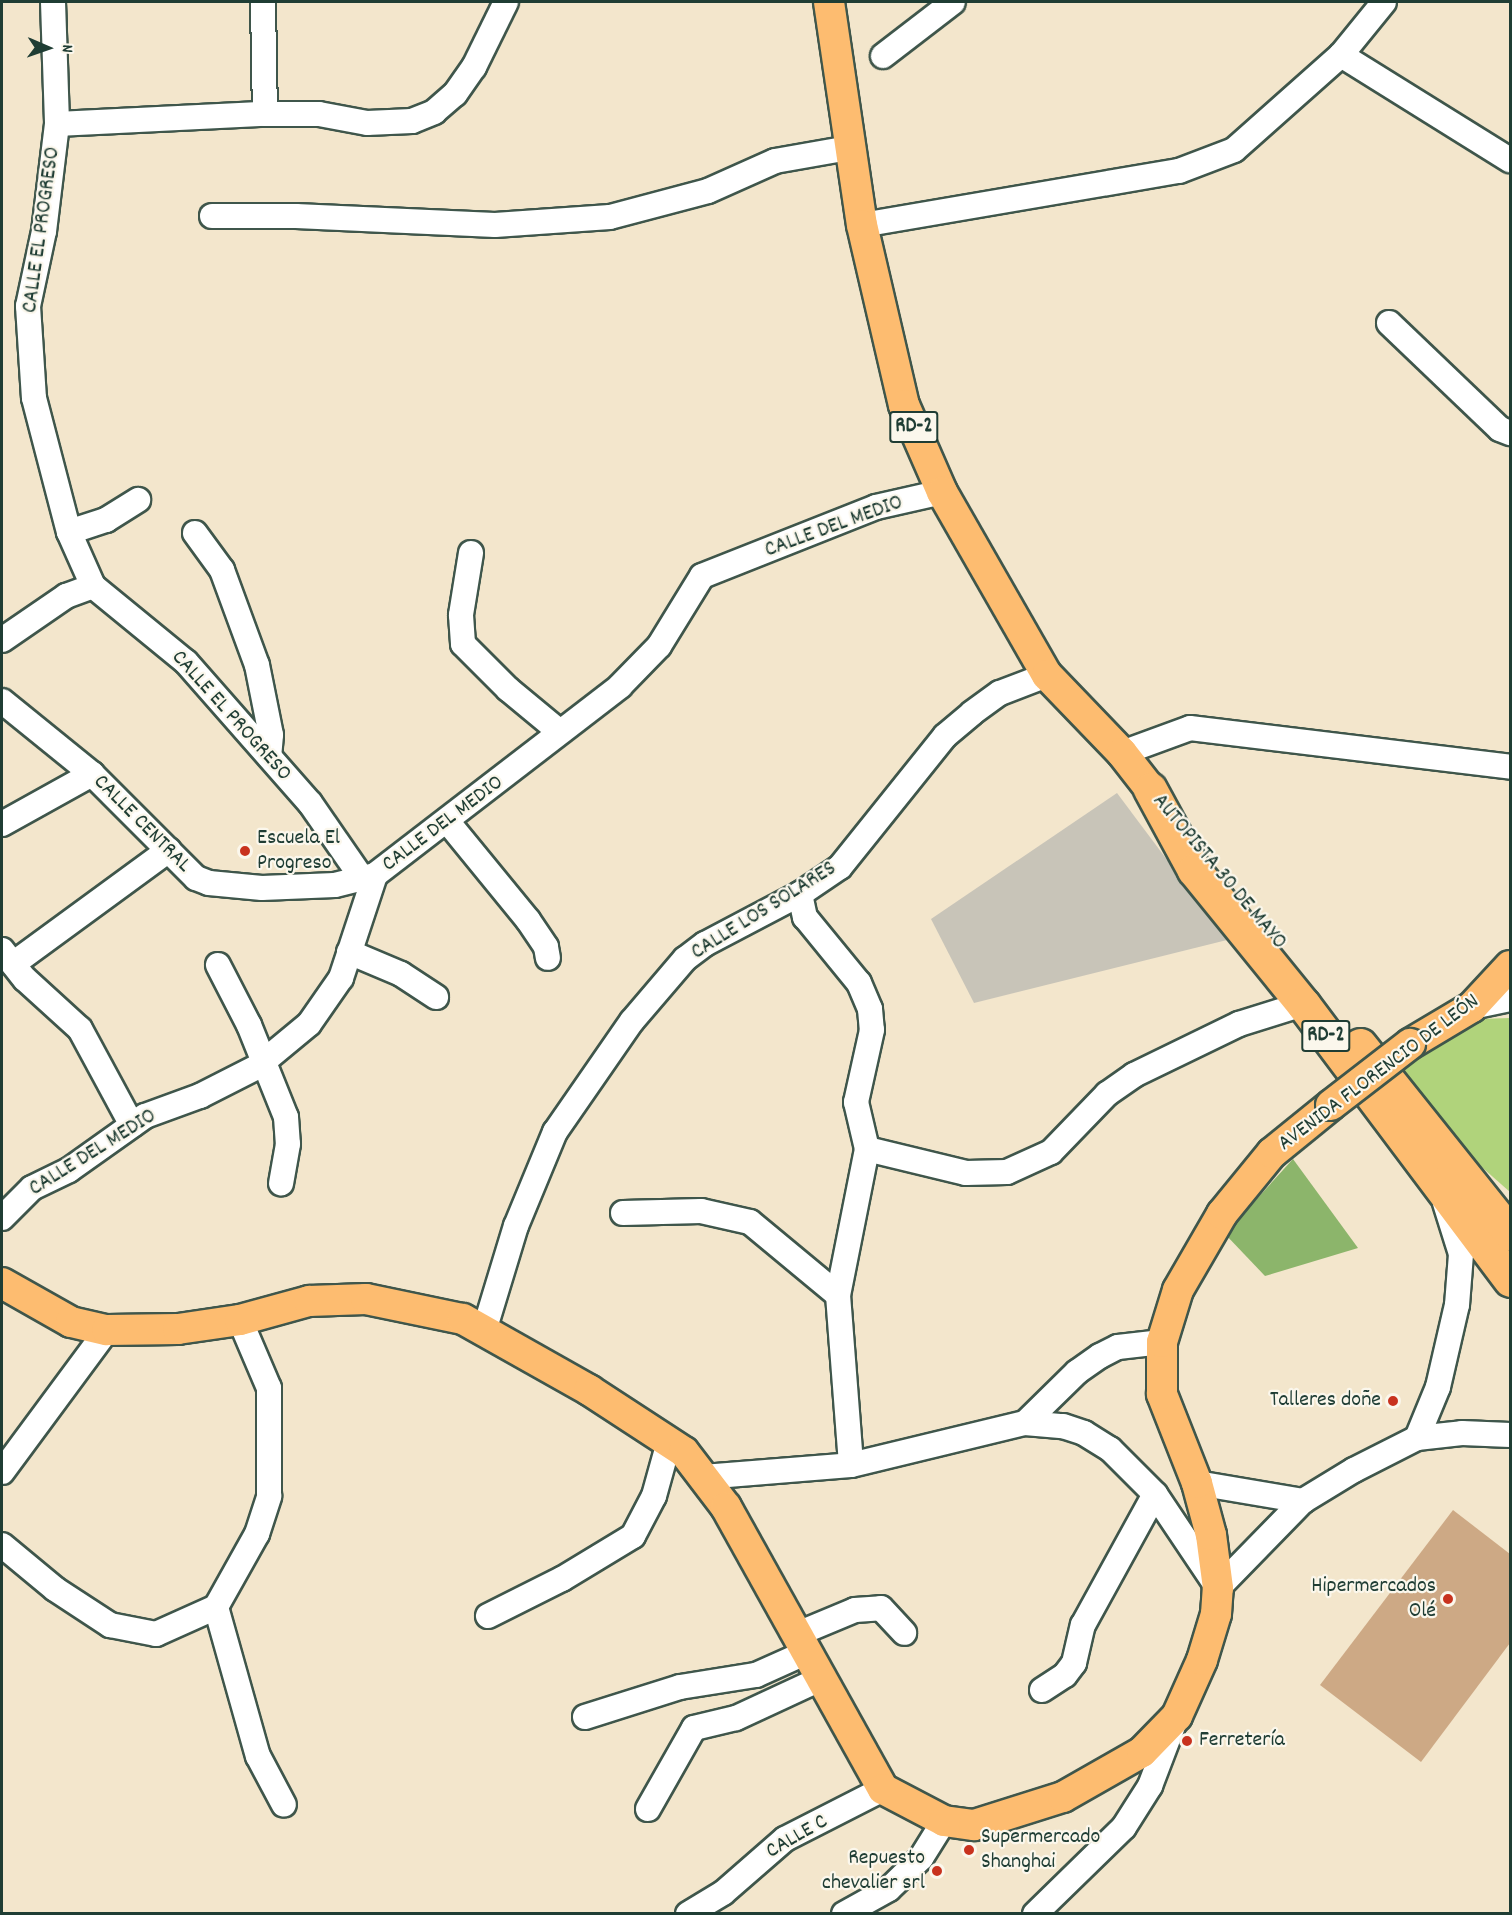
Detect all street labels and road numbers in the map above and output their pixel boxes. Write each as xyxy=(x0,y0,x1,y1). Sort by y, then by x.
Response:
street label: CALLE EL PROGRESO xyxy=(17,145,67,315)
road number: RD-2 xyxy=(888,409,940,445)
street label: CALLE DEL MEDIO xyxy=(761,490,907,564)
street label: CALLE EL PROGRESO xyxy=(165,645,297,787)
street label: CALLE CENTRAL xyxy=(87,769,197,879)
street label: CALLE DEL MEDIO xyxy=(377,770,509,878)
street label: AUTOPISTA 30 DE MAYO xyxy=(1146,789,1292,955)
street label: CALLE LOS SOLARES xyxy=(687,856,841,966)
street label: AVENIDA FLORENCIO DE LEÓN xyxy=(1273,989,1485,1157)
road number: RD-2 xyxy=(1300,1018,1352,1054)
street label: CALLE DEL MEDIO xyxy=(25,1103,161,1203)
street label: CALLE C xyxy=(761,1809,833,1865)

